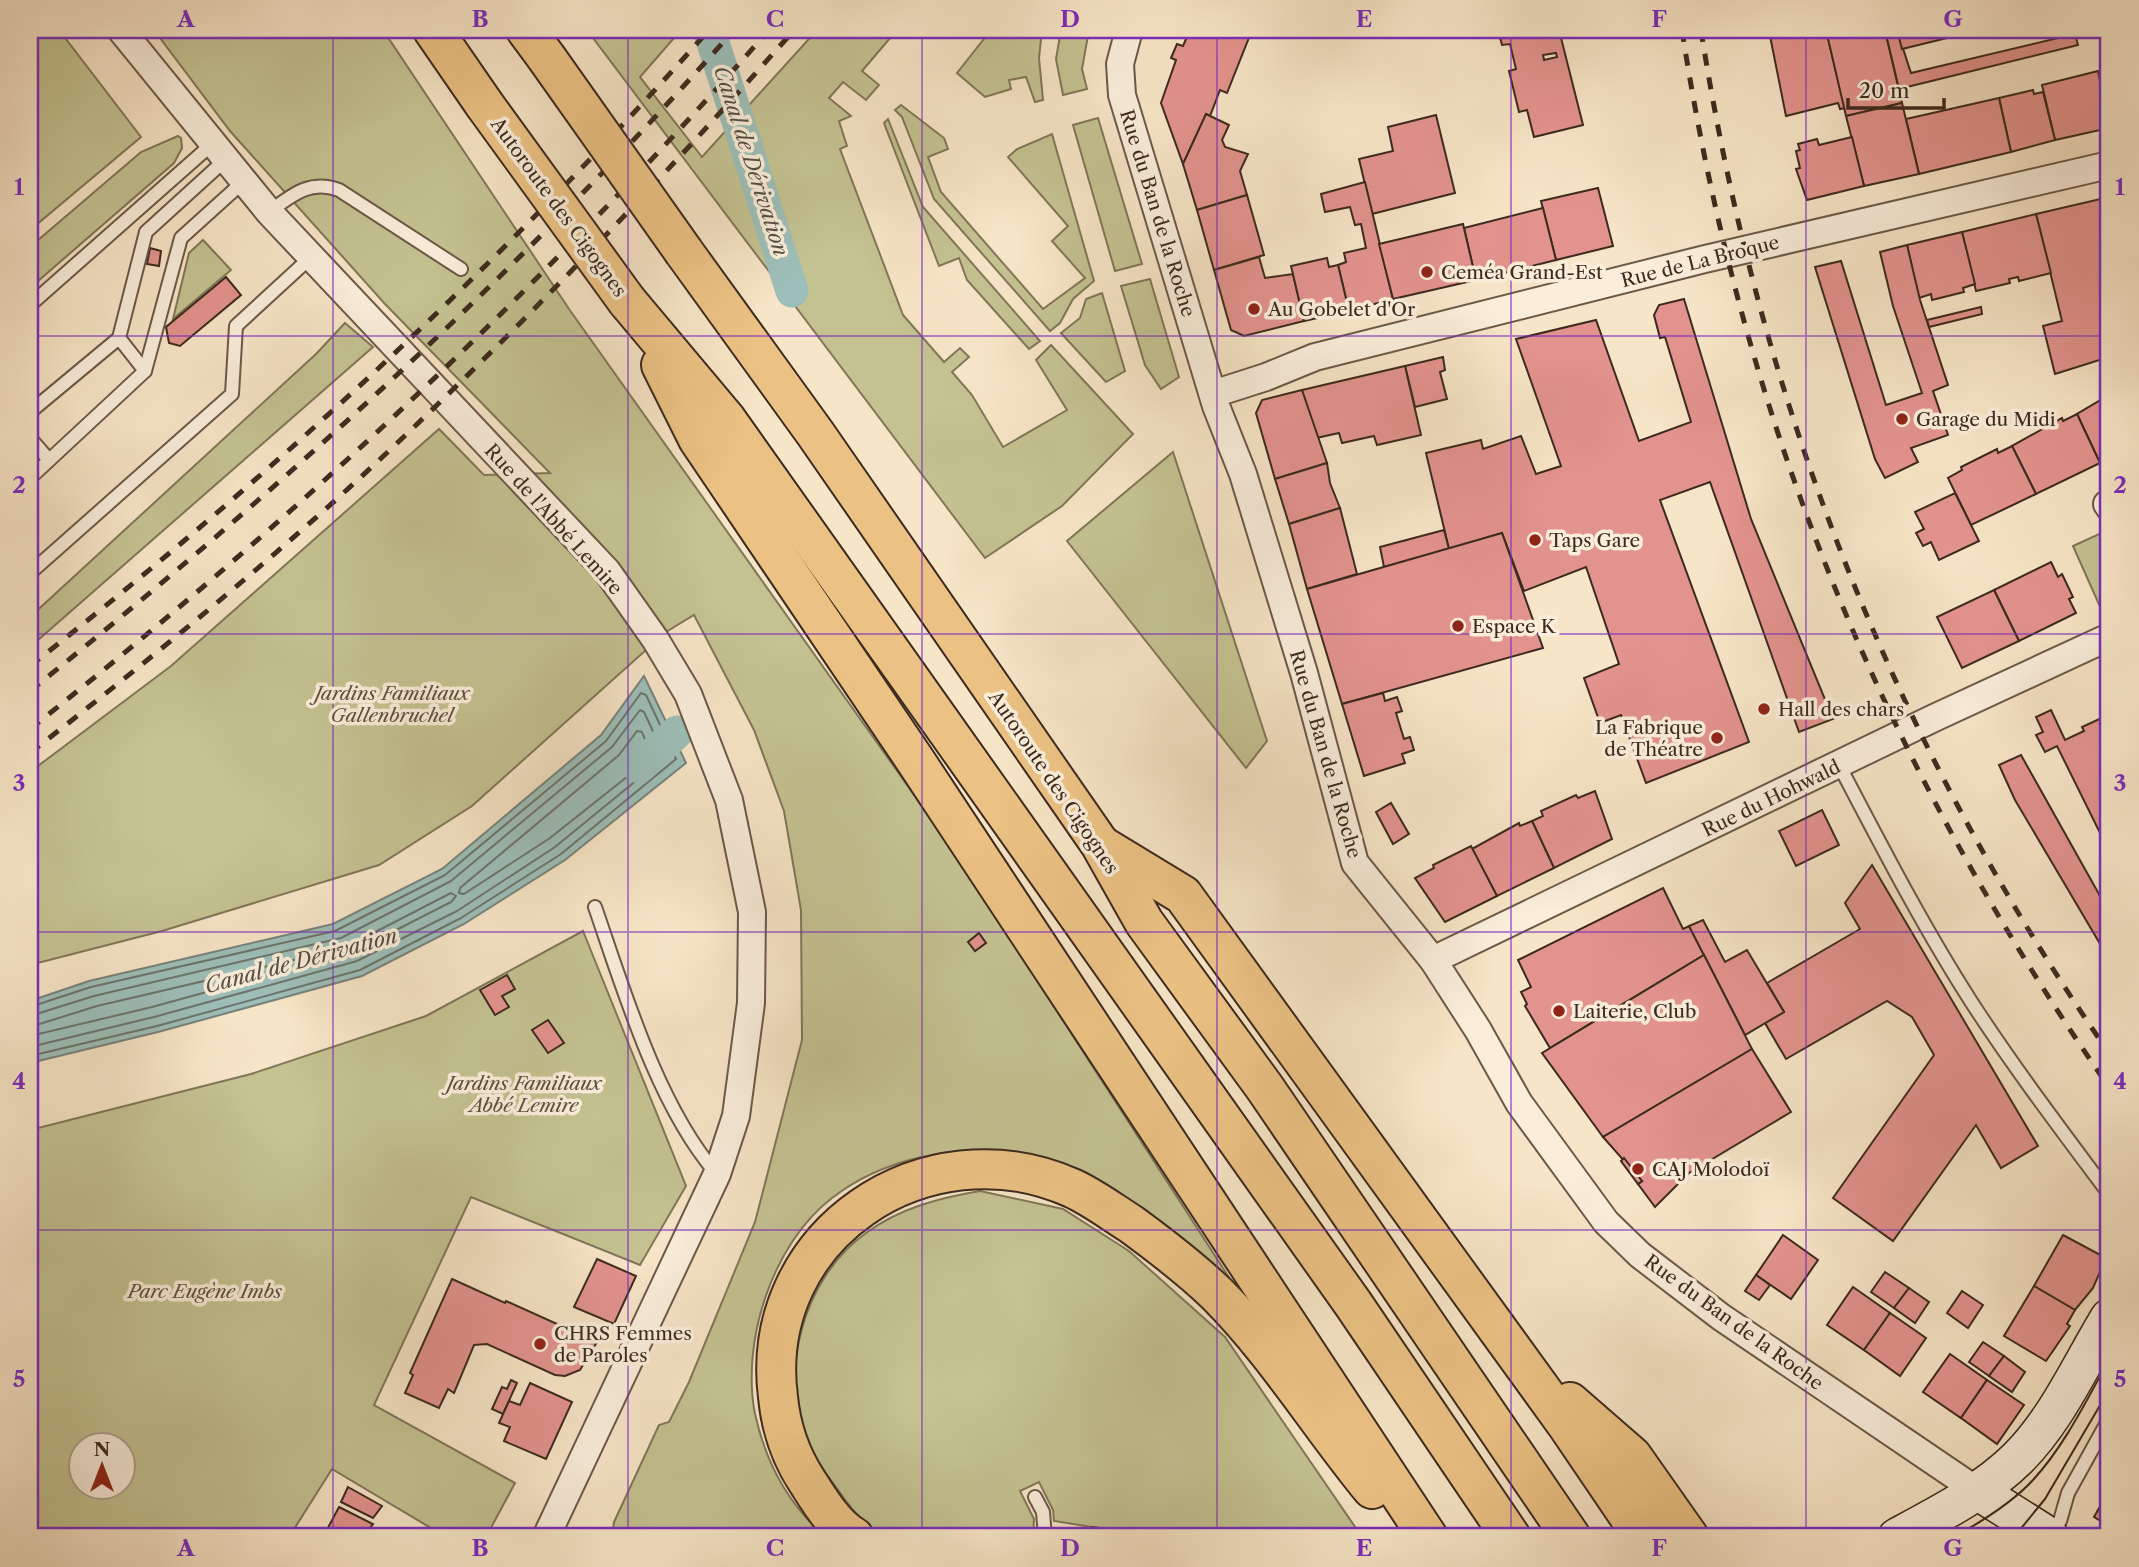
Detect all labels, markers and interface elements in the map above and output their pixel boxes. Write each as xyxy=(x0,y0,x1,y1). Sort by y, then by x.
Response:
text: A xyxy=(176,5,196,33)
text: B xyxy=(471,5,489,33)
text: C xyxy=(766,5,784,33)
text: D xyxy=(1060,5,1080,33)
text: E xyxy=(1356,5,1372,33)
text: F xyxy=(1651,5,1667,33)
text: G xyxy=(1943,5,1963,33)
water label: Canal de Dérivation xyxy=(709,63,794,259)
scale bar xyxy=(1848,66,1945,110)
text: 20 m xyxy=(1859,78,1910,103)
street label: Rue du Ban de la Roche xyxy=(1115,107,1200,320)
street label: Autoroute des Cigognes xyxy=(485,112,631,301)
text: 1 xyxy=(14,173,25,201)
text: 1 xyxy=(2115,173,2126,201)
street label: Rue de La Broque xyxy=(1619,231,1782,292)
place label: Ceméa Grand-Est xyxy=(1441,261,1603,284)
marker: Ceméa Grand-Est xyxy=(1419,264,1435,280)
place label: Au Gobelet d'Or xyxy=(1267,298,1415,321)
marker: Au Gobelet d'Or xyxy=(1246,301,1262,317)
place label: Garage du Midi xyxy=(1916,408,2056,431)
marker: Garage du Midi xyxy=(1894,411,1910,427)
street label: Rue de l'Abbé Lemire xyxy=(480,439,627,599)
text: 2 xyxy=(12,471,26,499)
text: 2 xyxy=(2113,471,2127,499)
place label: Taps Gare xyxy=(1549,529,1640,552)
marker: Taps Gare xyxy=(1527,532,1543,548)
place label: Espace K xyxy=(1472,615,1557,638)
marker: Espace K xyxy=(1450,618,1466,634)
street label: Rue du Ban de la Roche xyxy=(1285,647,1366,861)
park label: Jardins Familiaux Gallenbruchel xyxy=(309,682,470,727)
street label: Autoroute des Cigognes xyxy=(983,686,1123,878)
place label: Hall des chars xyxy=(1778,698,1904,721)
marker: Hall des chars xyxy=(1756,701,1772,717)
place label: La Fabrique de Théatre xyxy=(1595,716,1703,761)
marker: La Fabrique de Théatre xyxy=(1709,730,1725,746)
street label: Rue du Hohwald xyxy=(1698,755,1844,842)
text: 3 xyxy=(13,769,26,797)
text: 3 xyxy=(2114,769,2127,797)
water label: Canal de Dérivation xyxy=(202,923,400,998)
place label: Laiterie, Club xyxy=(1573,1000,1697,1023)
marker: Laiterie, Club xyxy=(1551,1003,1567,1019)
text: 4 xyxy=(12,1067,26,1095)
text: 4 xyxy=(2113,1067,2127,1095)
park label: Jardins Familiaux Abbé Lemire xyxy=(441,1072,602,1117)
place label: CAJ Molodoï xyxy=(1652,1158,1769,1181)
marker: CAJ Molodoï xyxy=(1630,1161,1646,1177)
street label: Rue du Ban de la Roche xyxy=(1640,1250,1828,1395)
park label: Parc Eugène Imbs xyxy=(126,1280,283,1303)
place label: CHRS Femmes de Paroles xyxy=(554,1322,692,1367)
marker: CHRS Femmes de Paroles xyxy=(532,1336,548,1352)
text: 5 xyxy=(13,1365,25,1393)
text: 5 xyxy=(2114,1365,2126,1393)
north arrow xyxy=(66,1430,136,1500)
text: N xyxy=(94,1438,110,1461)
text: A xyxy=(176,1534,196,1562)
text: B xyxy=(471,1534,489,1562)
text: C xyxy=(766,1534,784,1562)
text: D xyxy=(1060,1534,1080,1562)
text: E xyxy=(1356,1534,1372,1562)
text: F xyxy=(1651,1534,1667,1562)
text: G xyxy=(1943,1534,1963,1562)

